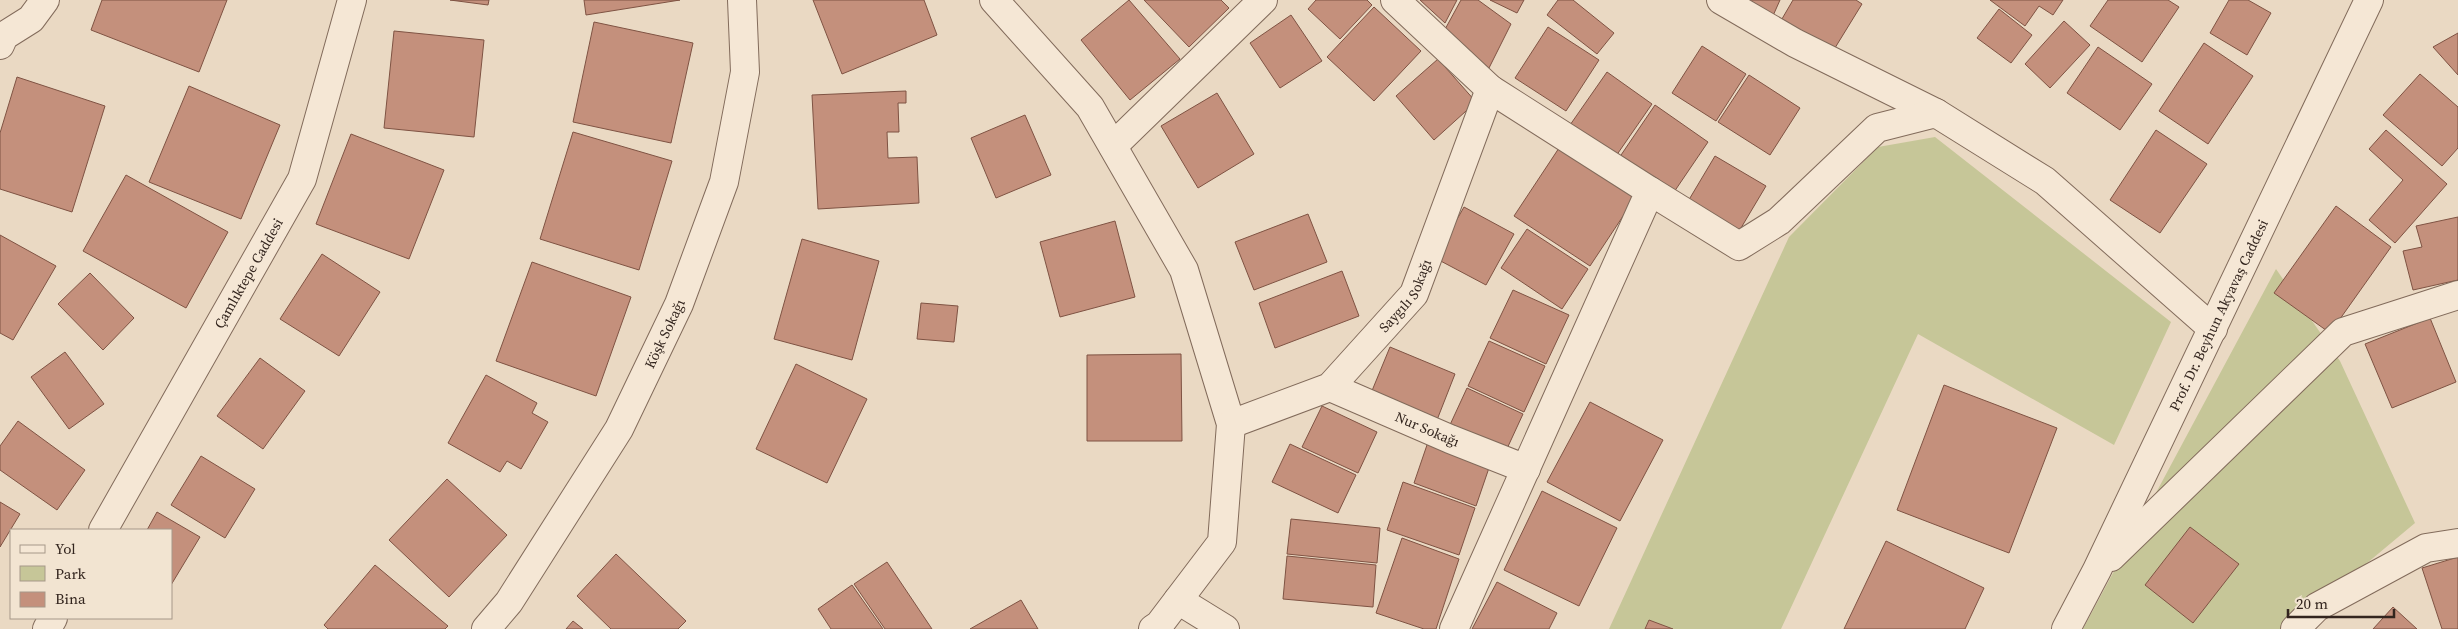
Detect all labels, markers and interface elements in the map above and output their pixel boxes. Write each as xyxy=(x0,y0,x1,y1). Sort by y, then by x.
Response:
street label: Çamlıktepe Caddesi xyxy=(209,215,288,332)
street label: Prof. Dr. Beyhun Akyavaş Caddesi xyxy=(2164,216,2273,414)
street label: Saygılı Sokağı xyxy=(1374,256,1436,337)
street label: Köşk Sokağı xyxy=(640,297,690,372)
street label: Nur Sokağı xyxy=(1392,406,1462,452)
legend xyxy=(10,529,172,619)
text: Yol xyxy=(55,538,76,559)
text: Park xyxy=(55,563,87,584)
scale bar xyxy=(2288,586,2394,618)
text: Bina xyxy=(55,588,86,609)
text: 20 m xyxy=(2296,593,2328,614)

